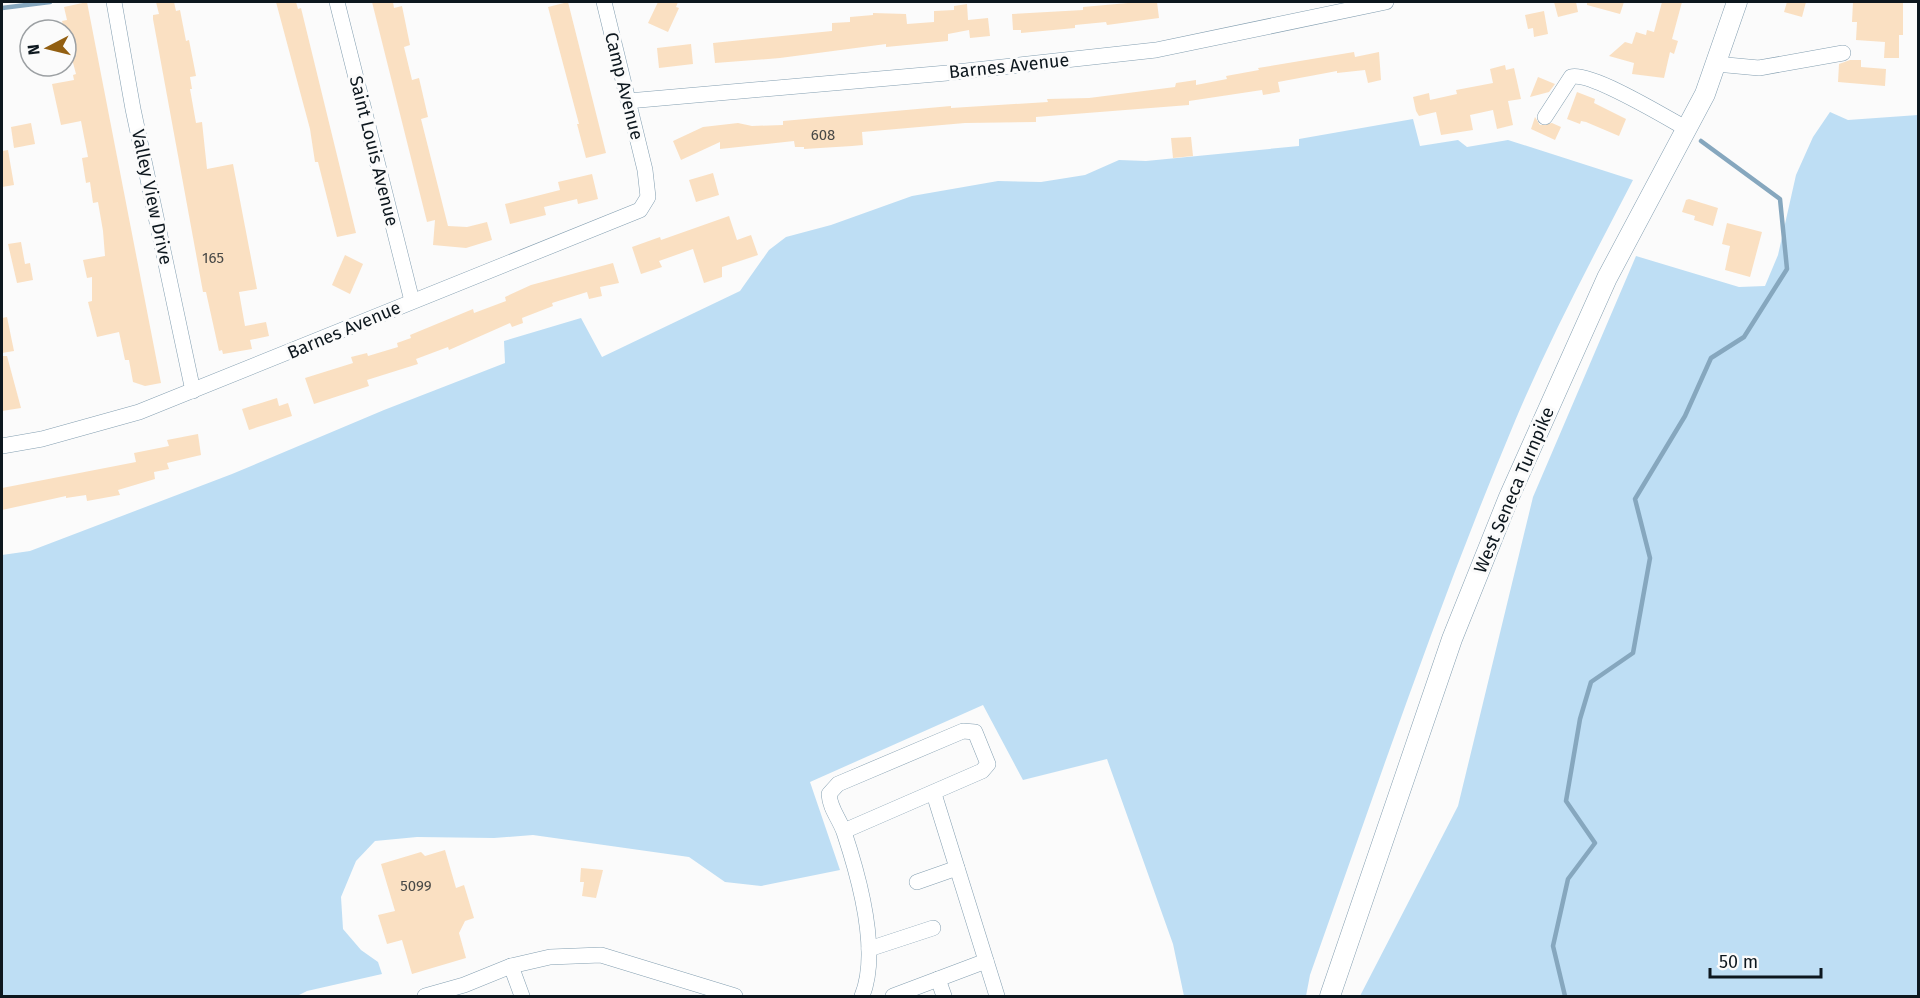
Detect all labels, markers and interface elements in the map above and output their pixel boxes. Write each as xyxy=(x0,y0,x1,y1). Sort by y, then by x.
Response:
north arrow xyxy=(18,18,78,78)
street label: Camp Avenue xyxy=(600,30,648,142)
text: N xyxy=(24,43,44,56)
street label: Barnes Avenue xyxy=(948,49,1070,83)
street label: Saint Louis Avenue xyxy=(345,74,403,228)
house number: 608 xyxy=(811,126,835,144)
street label: Valley View Drive xyxy=(127,127,177,267)
house number: 165 xyxy=(202,249,224,267)
street label: Barnes Avenue xyxy=(284,296,404,364)
street label: West Seneca Turnpike xyxy=(1469,404,1559,576)
house number: 5099 xyxy=(400,877,432,895)
scale bar xyxy=(1710,941,1821,979)
text: 50 m xyxy=(1719,951,1758,973)

